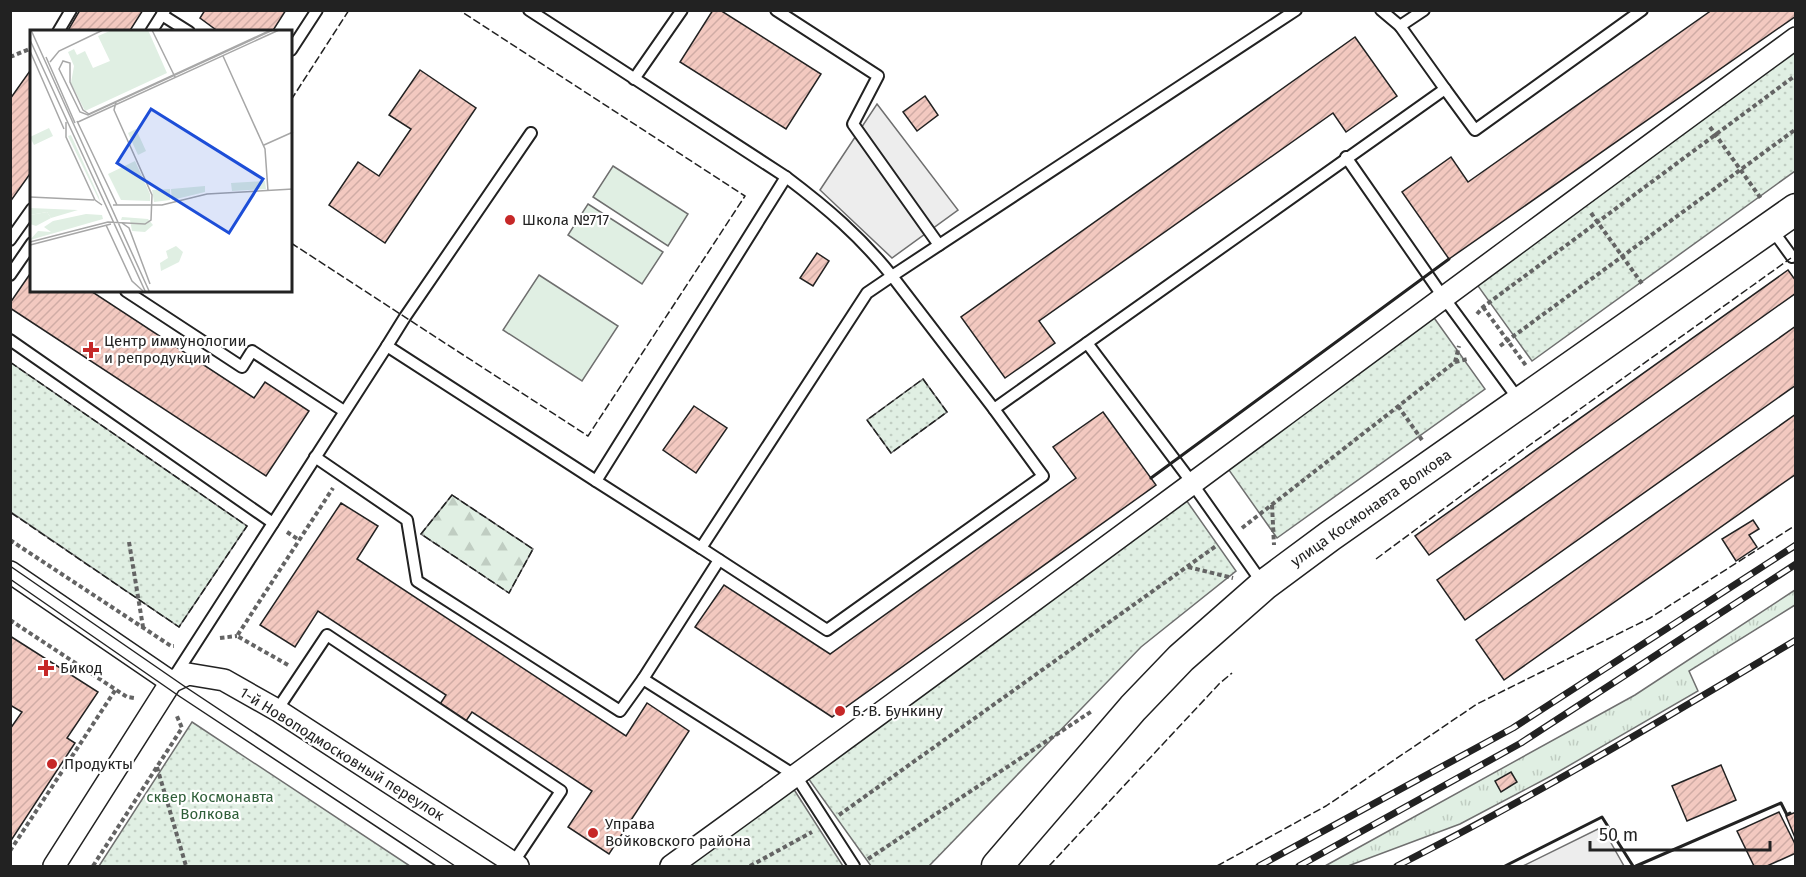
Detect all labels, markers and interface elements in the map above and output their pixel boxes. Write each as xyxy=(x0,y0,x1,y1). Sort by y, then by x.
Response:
inset map xyxy=(30,30,292,292)
place label: Школа №717 xyxy=(522,211,609,229)
marker: Школа №717 xyxy=(503,213,517,227)
place label: Центр иммунологии и репродукции xyxy=(104,332,247,367)
marker: Центр иммунологии и репродукции xyxy=(82,341,100,359)
street label: улица Космонавта Волкова xyxy=(1287,446,1455,570)
marker: Бикод xyxy=(37,659,55,677)
place label: Бикод xyxy=(60,659,102,677)
street label: 1-й Новоподмосковный переулок xyxy=(236,683,448,825)
place label: Б. В. Бункину xyxy=(852,702,944,720)
marker: Б. В. Бункину xyxy=(833,704,847,718)
place label: Продукты xyxy=(64,755,133,773)
marker: Продукты xyxy=(45,757,59,771)
park label: сквер Космонавта Волкова xyxy=(146,788,274,823)
scale bar xyxy=(1590,814,1770,852)
place label: Управа Войковского района xyxy=(605,815,751,850)
text: 50 m xyxy=(1599,824,1638,846)
marker: Управа Войковского района xyxy=(586,826,600,840)

